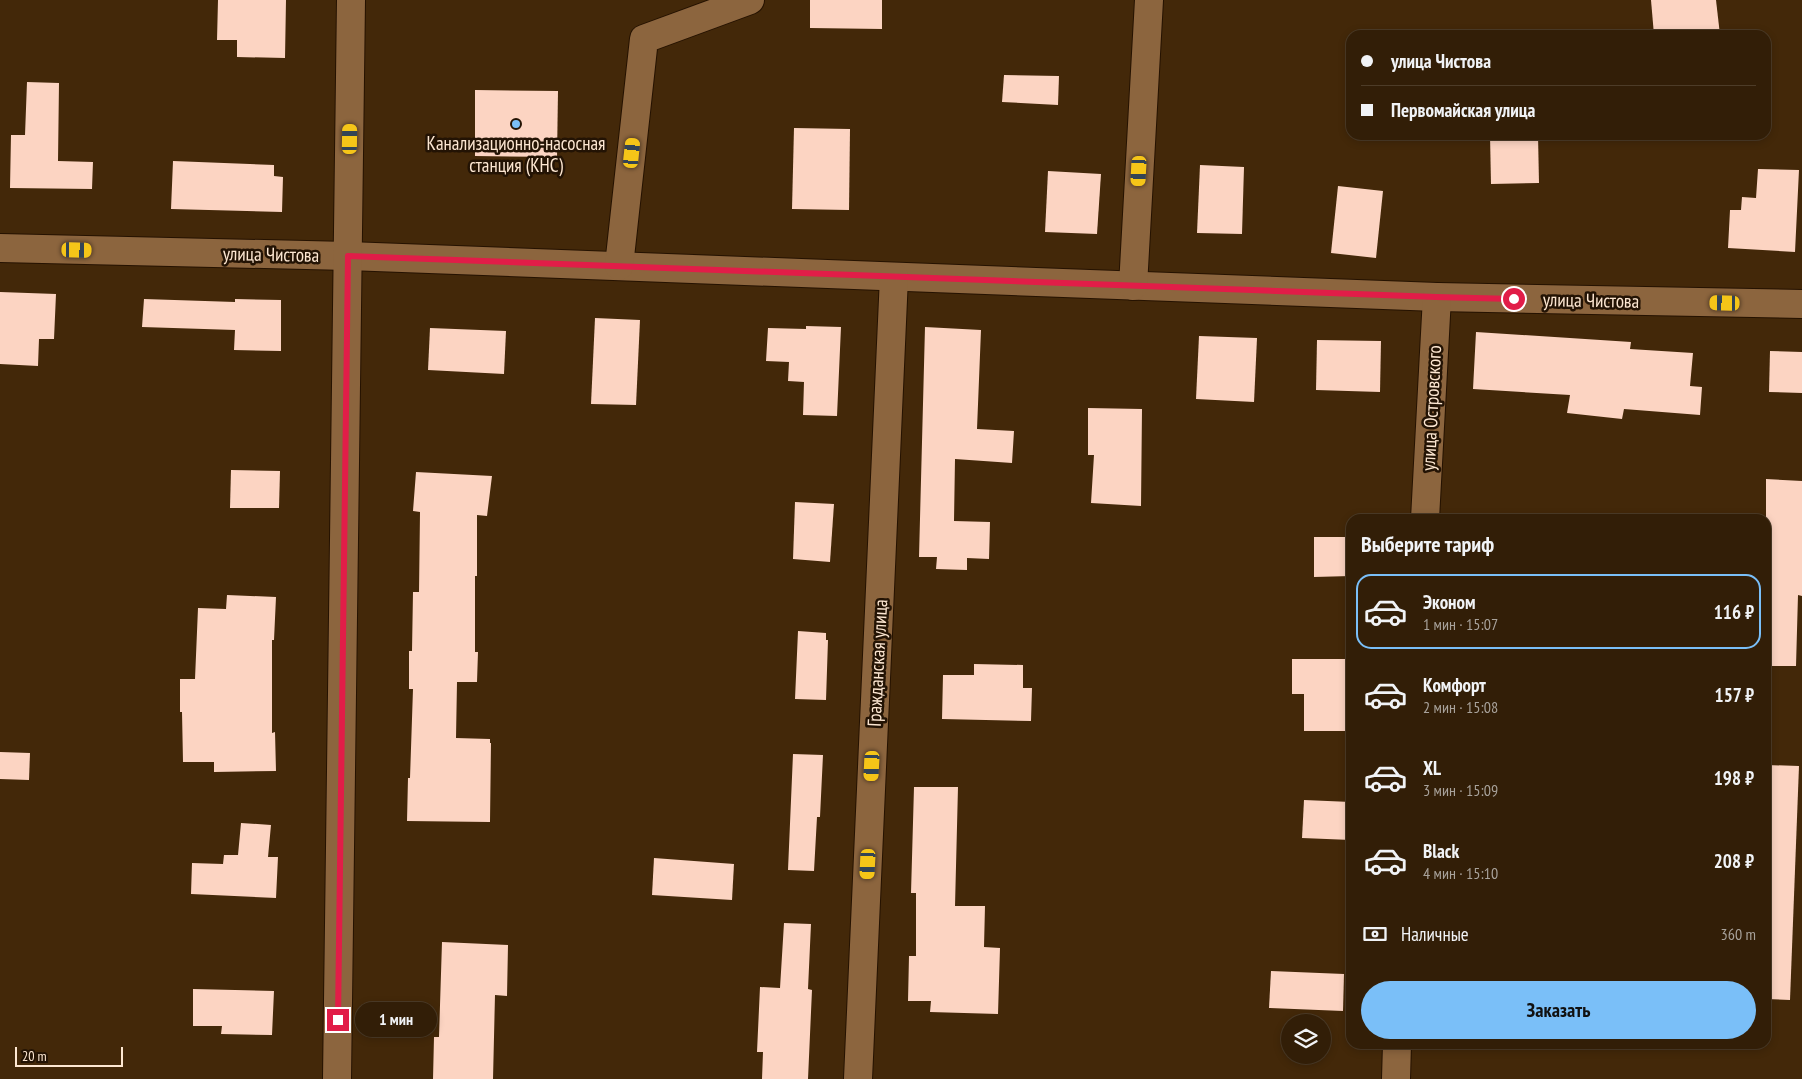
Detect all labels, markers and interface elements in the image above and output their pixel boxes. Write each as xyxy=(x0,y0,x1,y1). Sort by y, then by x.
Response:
text: улица Чистова xyxy=(1391,49,1491,73)
text: Первомайская улица xyxy=(1391,98,1535,122)
marker: Канализационно-насосная станция (КНС) xyxy=(510,118,522,130)
car xyxy=(342,124,357,154)
place label: Канализационно-насосная станция (КНС) xyxy=(427,131,605,177)
car xyxy=(622,137,641,169)
car xyxy=(1130,156,1147,186)
street label: улица Чистова xyxy=(223,241,319,267)
car xyxy=(61,242,92,258)
street label: улица Чистова xyxy=(1543,287,1639,313)
route start xyxy=(1503,288,1525,310)
car xyxy=(1709,295,1740,311)
street label: улица Островского xyxy=(1416,344,1446,472)
text: Выберите тариф xyxy=(1361,530,1494,558)
icon: car xyxy=(1363,589,1408,634)
text: Эконом xyxy=(1423,590,1476,614)
street label: Гражданская улица xyxy=(862,599,892,727)
text: 116 ₽ xyxy=(1714,600,1754,624)
text: 1 мин · 15:07 xyxy=(1423,614,1498,634)
icon: car xyxy=(1363,672,1408,717)
text: Комфорт xyxy=(1423,673,1486,697)
text: 157 ₽ xyxy=(1715,683,1754,707)
text: 2 мин · 15:08 xyxy=(1423,697,1498,717)
car xyxy=(863,751,880,781)
icon: car xyxy=(1363,755,1408,800)
text: XL xyxy=(1423,756,1441,780)
text: 198 ₽ xyxy=(1714,766,1754,790)
text: 3 мин · 15:09 xyxy=(1423,780,1498,800)
icon: car xyxy=(1363,838,1408,883)
text: Black xyxy=(1423,839,1459,863)
car xyxy=(859,849,876,879)
text: 208 ₽ xyxy=(1714,849,1754,873)
text: 4 мин · 15:10 xyxy=(1423,863,1498,883)
icon: cash xyxy=(1361,920,1389,948)
text: Наличные xyxy=(1401,922,1469,946)
text: 360 m xyxy=(1721,924,1756,944)
button: Заказать xyxy=(1361,981,1756,1039)
callout: 1 мин xyxy=(356,1002,438,1038)
route end xyxy=(327,1009,349,1031)
text: 1 мин xyxy=(379,1009,413,1029)
map controls xyxy=(1281,1014,1331,1064)
button: layers xyxy=(1281,1014,1331,1064)
scale bar xyxy=(15,1044,122,1067)
text: 20 m xyxy=(22,1047,47,1065)

